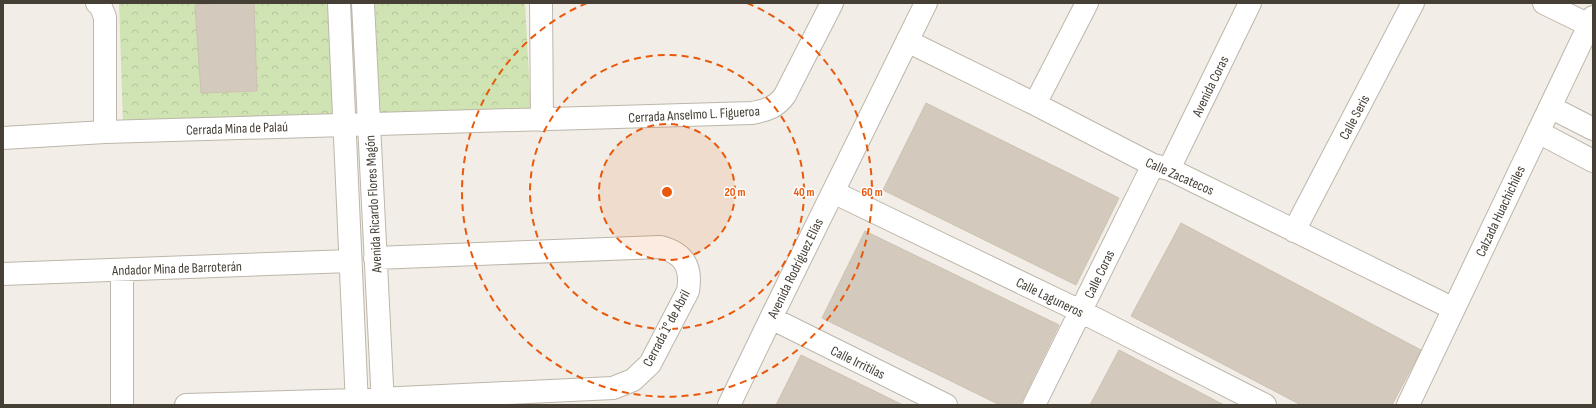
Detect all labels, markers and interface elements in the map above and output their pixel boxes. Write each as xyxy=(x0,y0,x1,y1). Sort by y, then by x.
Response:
street label: Avenida Coras xyxy=(1188,53,1232,120)
street label: Calle Seris xyxy=(1336,92,1373,143)
street label: Cerrada Anselmo L. Figueroa xyxy=(628,103,760,126)
street label: Cerrada Mina de Palaú xyxy=(186,118,288,139)
street label: Avenida Ricardo Flores Magón xyxy=(361,135,386,274)
street label: Calle Zacatecos xyxy=(1143,154,1217,199)
street label: Calzada Huachichiles xyxy=(1472,163,1529,259)
centre of rings xyxy=(660,185,674,199)
text: 20 m xyxy=(725,185,745,200)
text: 40 m xyxy=(793,185,815,200)
text: 60 m xyxy=(861,185,883,200)
street label: Avenida Rodríguez Elías xyxy=(763,215,827,322)
street label: Calle Coras xyxy=(1080,247,1118,301)
street label: Andador Mina de Barroterán xyxy=(111,258,242,279)
street label: Calle Laguneros xyxy=(1013,274,1086,321)
street label: Cerrada 1° de Abril xyxy=(639,287,694,370)
street label: Calle Irritilas xyxy=(828,342,888,383)

